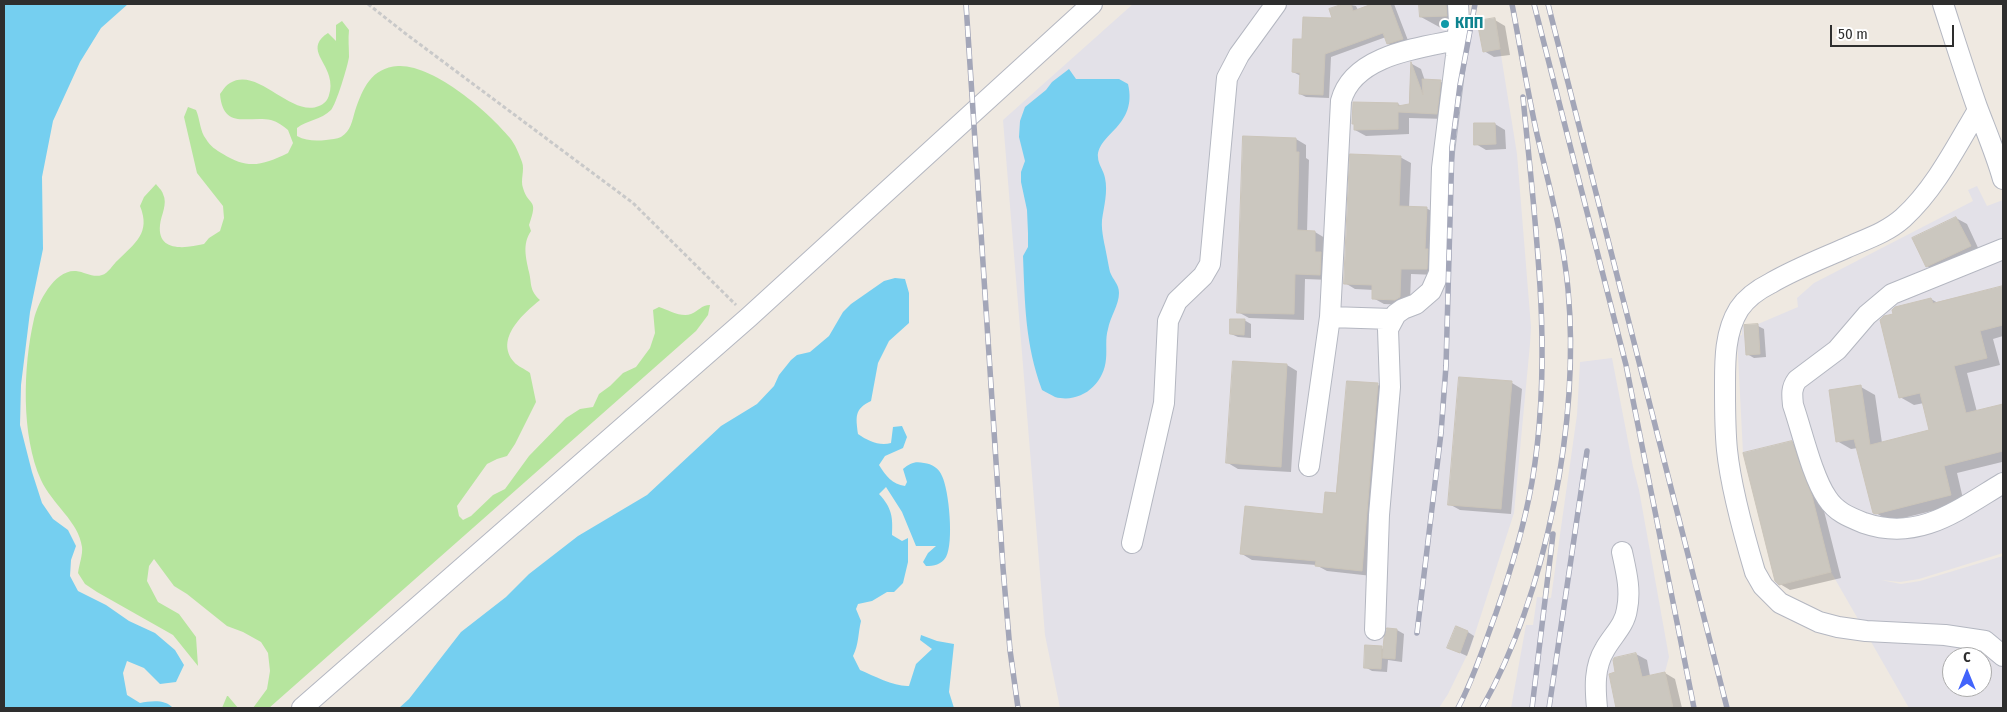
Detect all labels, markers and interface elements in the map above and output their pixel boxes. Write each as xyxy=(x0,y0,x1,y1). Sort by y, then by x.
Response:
place label: КПП xyxy=(1455,14,1483,34)
scale bar xyxy=(1832,15,1956,47)
marker: КПП xyxy=(1439,18,1451,30)
text: 50 m xyxy=(1838,25,1868,43)
north arrow xyxy=(1942,647,1992,697)
text: С xyxy=(1963,649,1971,666)

